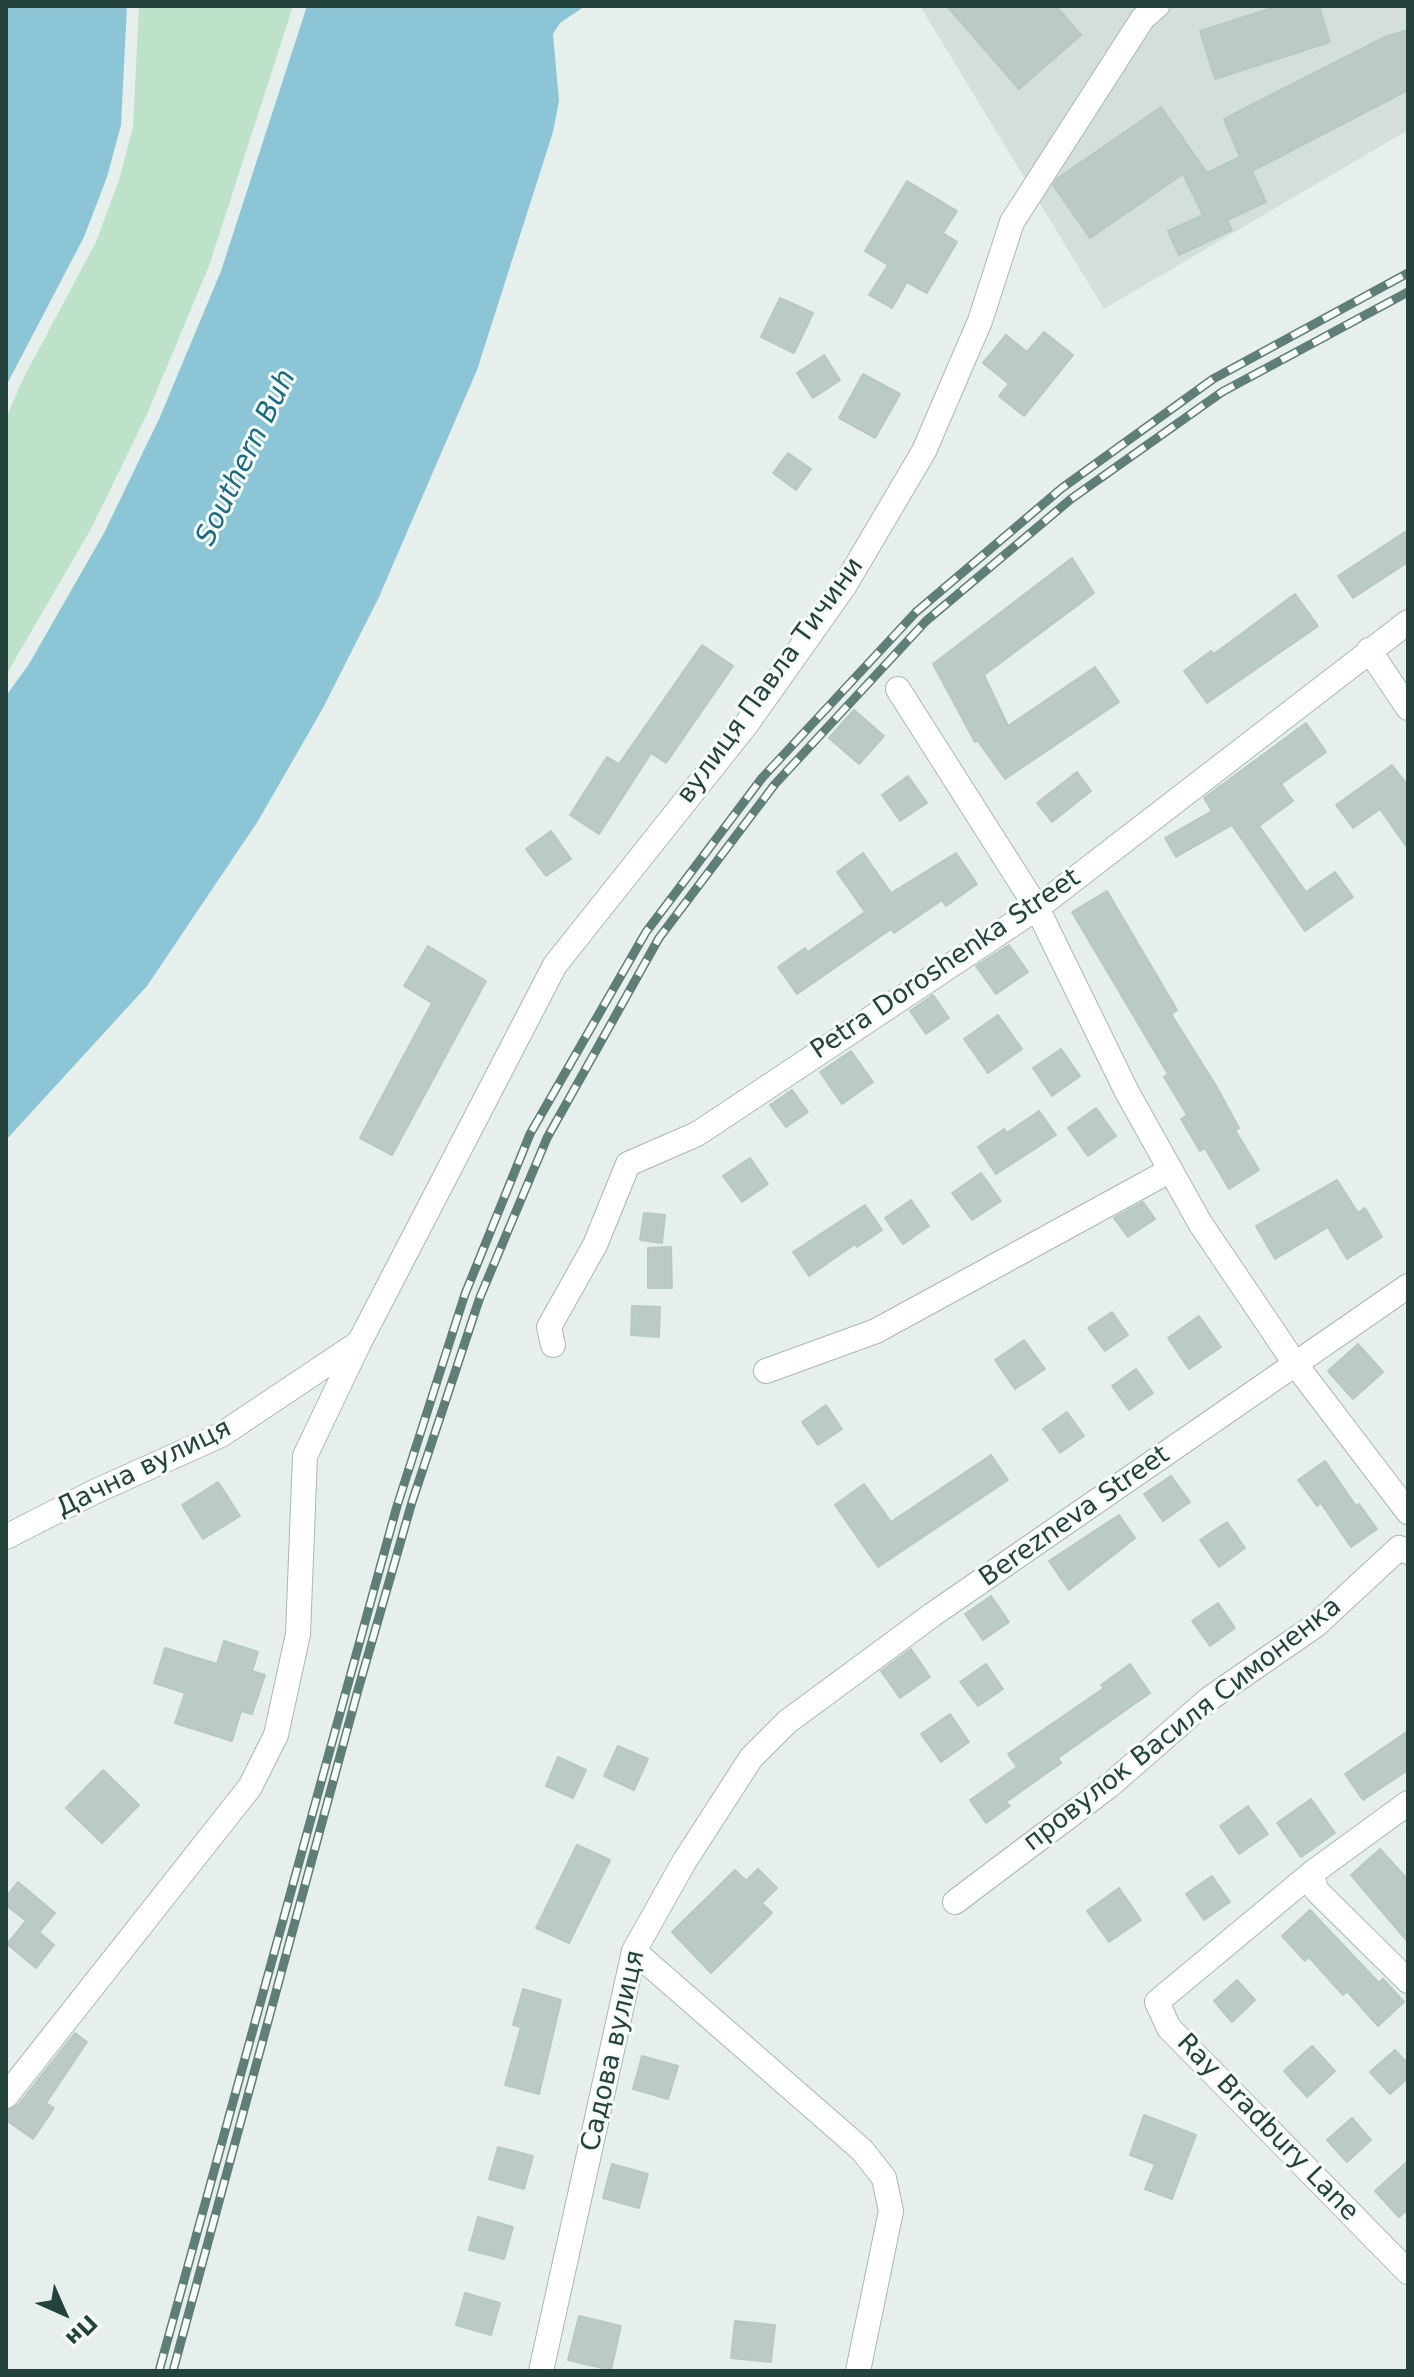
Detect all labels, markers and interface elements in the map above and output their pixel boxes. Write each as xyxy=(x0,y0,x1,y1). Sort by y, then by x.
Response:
water label: Southern Buh xyxy=(190,365,304,551)
street label: вулиця Павла Тичини xyxy=(671,552,871,810)
street label: Petra Doroshenka Street xyxy=(805,863,1087,1067)
street label: Дачна вулиця xyxy=(52,1413,236,1525)
street label: Berezneva Street xyxy=(974,1440,1176,1594)
street label: провулок Василя Симоненка xyxy=(1018,1591,1348,1859)
street label: Садова вулиця xyxy=(576,1948,652,2154)
street label: Ray Bradbury Lane xyxy=(1170,2028,1364,2228)
north arrow xyxy=(24,2273,104,2353)
text: Пн xyxy=(61,2310,102,2351)

